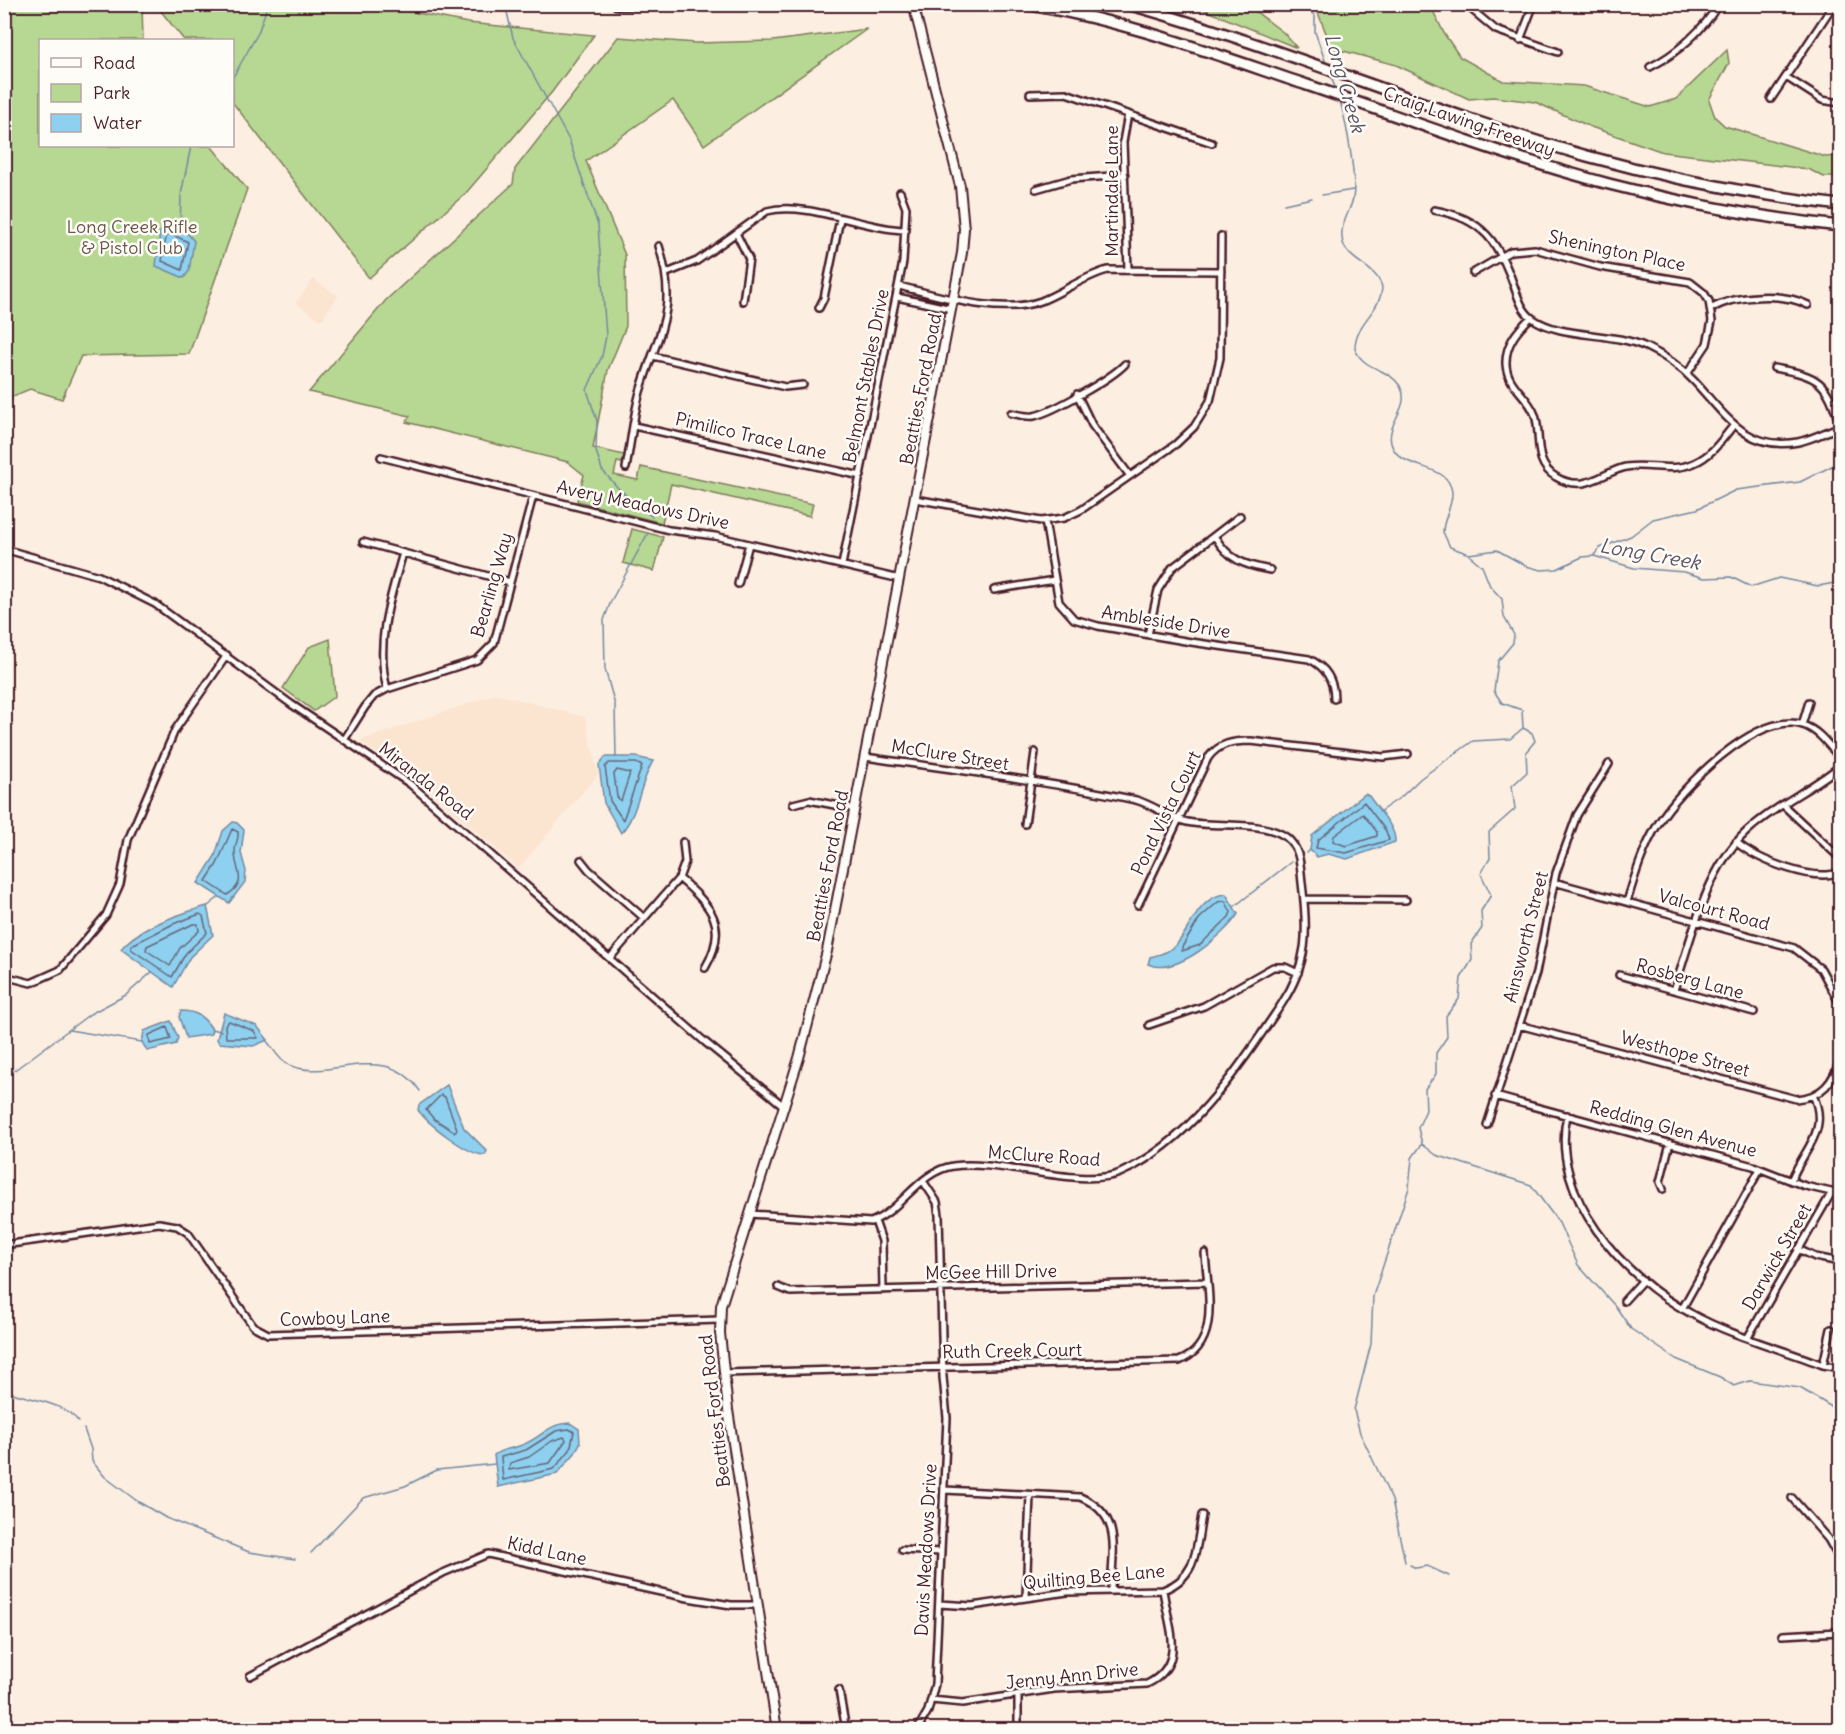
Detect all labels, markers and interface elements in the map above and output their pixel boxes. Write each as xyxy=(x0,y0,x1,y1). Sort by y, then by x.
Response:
water label: Long Creek xyxy=(1319,31,1372,137)
legend xyxy=(39,39,234,147)
text: Road xyxy=(93,51,136,74)
text: Park xyxy=(93,81,130,104)
street label: Craig Lawing Freeway xyxy=(1380,81,1558,162)
text: Water xyxy=(93,111,143,134)
street label: Martindale Lane xyxy=(1100,125,1123,257)
park label: Long Creek Rifle & Pistol Club xyxy=(67,215,197,259)
street label: Shenington Place xyxy=(1546,225,1688,276)
street label: Belmont Stables Drive xyxy=(837,287,894,465)
street label: Beatties Ford Road xyxy=(895,311,947,467)
street label: Pimilico Trace Lane xyxy=(673,407,829,464)
street label: Avery Meadows Drive xyxy=(555,475,732,534)
street label: Bearling Way xyxy=(466,530,517,640)
water label: Long Creek xyxy=(1598,532,1704,575)
street label: Ambleside Drive xyxy=(1100,600,1232,643)
street label: McClure Street xyxy=(890,734,1010,775)
street label: Miranda Road xyxy=(374,737,479,825)
street label: Pond Vista Court xyxy=(1125,747,1206,879)
street label: Beatties Ford Road xyxy=(802,788,854,944)
street label: Ainsworth Street xyxy=(1498,869,1553,1005)
street label: Valcourt Road xyxy=(1656,884,1773,936)
street label: Rosberg Lane xyxy=(1634,953,1747,1004)
street label: Westhope Street xyxy=(1618,1025,1752,1082)
street label: Redding Glen Avenue xyxy=(1587,1095,1759,1162)
street label: McClure Road xyxy=(987,1140,1102,1171)
street label: Darwick Street xyxy=(1737,1199,1816,1314)
street label: McGee Hill Drive xyxy=(925,1259,1057,1284)
street label: Cowboy Lane xyxy=(279,1304,391,1331)
street label: Beatties Ford Road xyxy=(694,1333,735,1489)
street label: Ruth Creek Court xyxy=(942,1338,1082,1363)
street label: Davis Meadows Drive xyxy=(910,1463,942,1637)
street label: Kidd Lane xyxy=(505,1531,589,1570)
street label: Quilting Bee Lane xyxy=(1022,1559,1166,1594)
street label: Jenny Ann Drive xyxy=(1004,1657,1139,1694)

